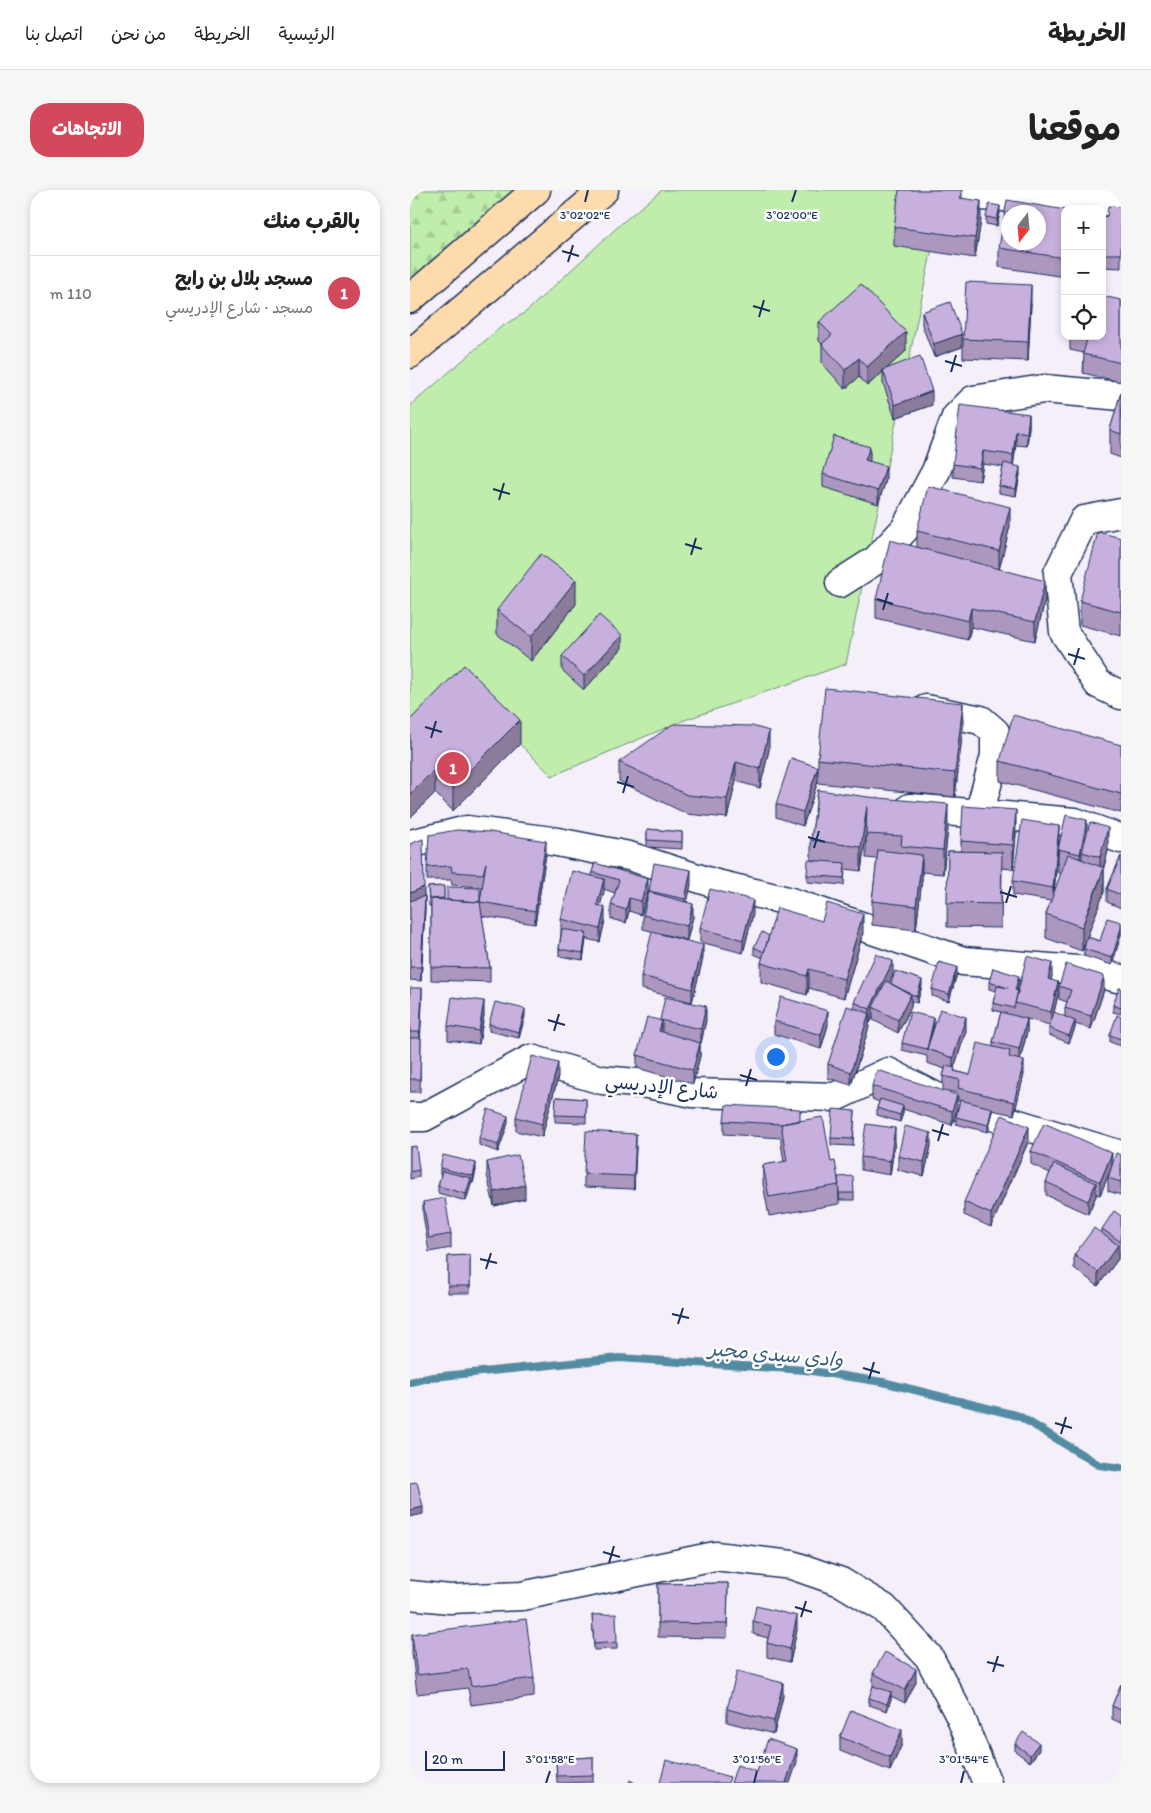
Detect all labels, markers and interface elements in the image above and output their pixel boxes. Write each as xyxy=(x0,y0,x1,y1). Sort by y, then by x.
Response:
text: الخريطة xyxy=(1048,18,1126,47)
text: اتصل بنا xyxy=(25,23,83,45)
text: من نحن xyxy=(111,23,166,45)
text: الخريطة xyxy=(194,23,251,45)
text: الرئيسية xyxy=(279,23,335,45)
button: الاتجاهات xyxy=(30,103,144,157)
text: موقعنا xyxy=(1028,107,1121,149)
north arrow xyxy=(1001,205,1046,250)
map controls xyxy=(1061,205,1106,340)
button: + xyxy=(1061,205,1106,250)
text: بالقرب منك xyxy=(263,208,360,233)
text: 3°02'02"E xyxy=(560,208,611,222)
text: 3°02'00"E xyxy=(766,208,818,222)
button: − xyxy=(1061,250,1106,295)
text: مسجد بلال بن رابح xyxy=(174,267,313,290)
text: 110 m xyxy=(50,284,92,303)
text: 1 xyxy=(340,284,348,303)
button: locate xyxy=(1061,295,1106,340)
text: مسجد · شارع الإدريسي xyxy=(165,298,313,317)
pin: 1 xyxy=(437,749,469,787)
your location xyxy=(763,1044,789,1070)
street label: شارع الإدريسي xyxy=(604,1069,720,1109)
water label: وادي سيدي مجبر xyxy=(705,1336,845,1375)
scale bar xyxy=(425,1748,505,1771)
text: 20 m xyxy=(432,1751,463,1768)
text: 3°01'58"E xyxy=(525,1752,575,1766)
text: 3°01'56"E xyxy=(733,1752,782,1766)
text: 3°01'54"E xyxy=(939,1752,989,1766)

